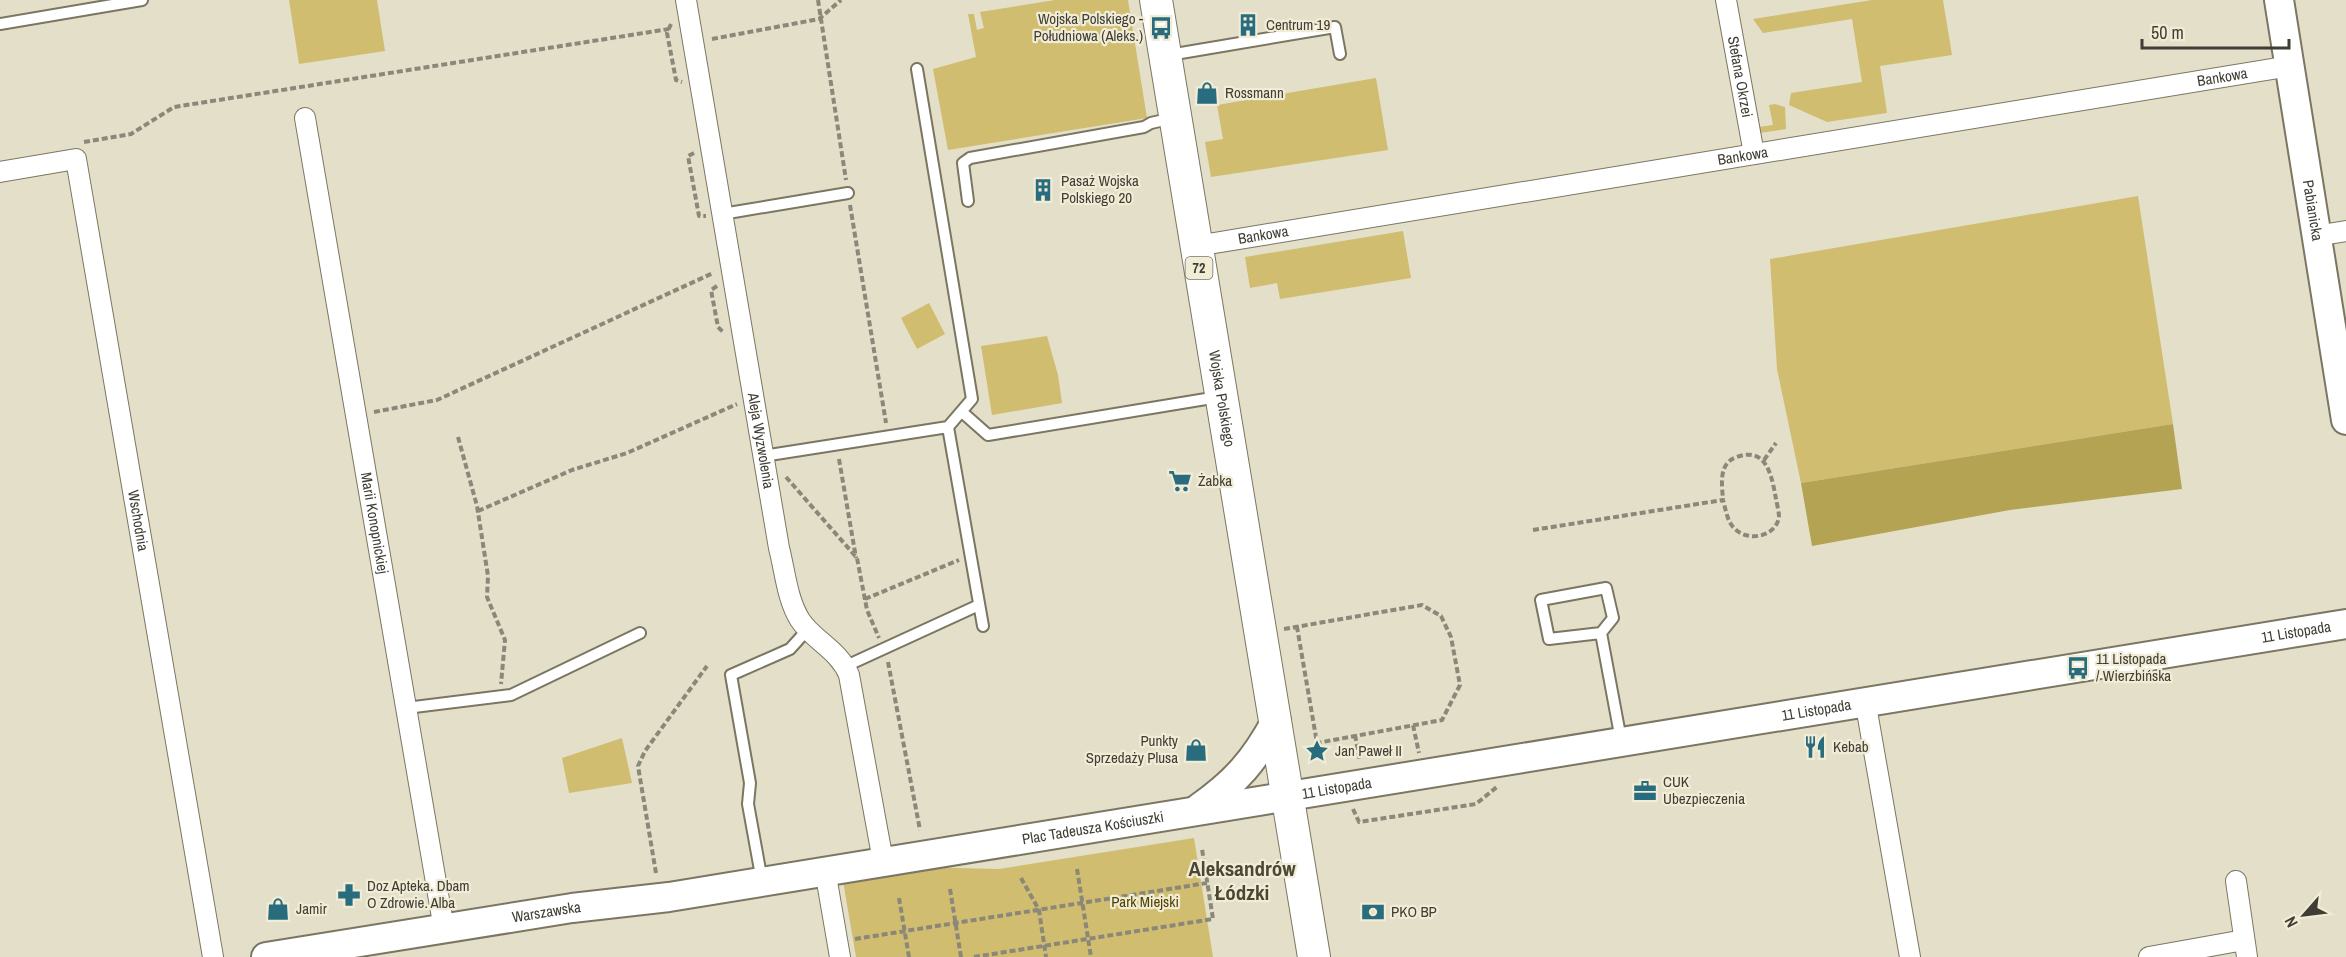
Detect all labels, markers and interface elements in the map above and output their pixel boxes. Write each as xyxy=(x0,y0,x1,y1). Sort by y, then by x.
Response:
place label: Wojska Polskiego - Południowa (Aleks.) xyxy=(1034,8,1143,46)
building icon: Centrum 19 xyxy=(1235,12,1261,38)
scale bar xyxy=(2142,12,2289,50)
place label: Centrum 19 xyxy=(1266,14,1330,35)
bus stop icon: Wojska Polskiego - Południowa (Aleks.) xyxy=(1148,15,1174,41)
text: 50 m xyxy=(2151,20,2184,45)
street label: Stefana Okrzei xyxy=(1723,34,1758,119)
street label: Bankowa xyxy=(2195,62,2249,91)
shop icon: Rossmann xyxy=(1194,80,1220,106)
place label: Rossmann xyxy=(1225,82,1284,103)
street label: Bankowa xyxy=(1716,141,1769,170)
place label: Pasaż Wojska Polskiego 20 xyxy=(1061,170,1139,208)
building icon: Pasaż Wojska Polskiego 20 xyxy=(1030,177,1056,203)
street label: Pabianicka xyxy=(2298,178,2328,242)
street label: Bankowa xyxy=(1236,220,1290,249)
road number: 72 xyxy=(1186,257,1212,279)
street label: Wojska Polskiego xyxy=(1204,349,1241,449)
street label: Aleja Wyzwolenia xyxy=(743,390,780,490)
supermarket icon: Żabka xyxy=(1167,468,1193,494)
place label: Żabka xyxy=(1198,470,1232,491)
street label: Marii Konopnickiej xyxy=(356,471,394,575)
street label: Wschodnia xyxy=(123,488,154,553)
street label: 11 Listopada xyxy=(2260,616,2333,648)
place label: 11 Listopada / Wierzbińska xyxy=(2096,648,2171,686)
bus stop icon: 11 Listopada / Wierzbińska xyxy=(2065,655,2091,681)
street label: 11 Listopada xyxy=(1780,694,1853,726)
place label: Punkty Sprzedaży Plusa xyxy=(1086,730,1179,768)
restaurant icon: Kebab xyxy=(1802,734,1828,760)
place label: Kebab xyxy=(1833,736,1869,757)
shop icon: Punkty Sprzedaży Plusa xyxy=(1183,737,1209,763)
place icon: Jan Paweł II xyxy=(1304,738,1330,764)
place label: Jan Paweł II xyxy=(1335,740,1402,761)
place label: CUK Ubezpieczenia xyxy=(1663,771,1745,809)
street label: 11 Listopada xyxy=(1300,772,1373,804)
office icon: CUK Ubezpieczenia xyxy=(1632,778,1658,804)
street label: Plac Tadeusza Kościuszki xyxy=(1021,806,1165,849)
district label: Aleksandrów Łódzki xyxy=(1188,854,1296,907)
place label: Doz Apteka. Dbam O Zdrowie. Alba xyxy=(367,875,470,913)
pharmacy icon: Doz Apteka. Dbam O Zdrowie. Alba xyxy=(336,882,362,908)
north arrow xyxy=(2274,885,2334,945)
park label: Park Miejski xyxy=(1111,891,1179,912)
shop icon: Jamir xyxy=(265,896,291,922)
street label: Warszawska xyxy=(510,896,582,927)
place label: Jamir xyxy=(296,898,327,919)
bank icon: PKO BP xyxy=(1360,899,1386,925)
place label: PKO BP xyxy=(1391,901,1437,922)
text: N xyxy=(2279,913,2303,931)

